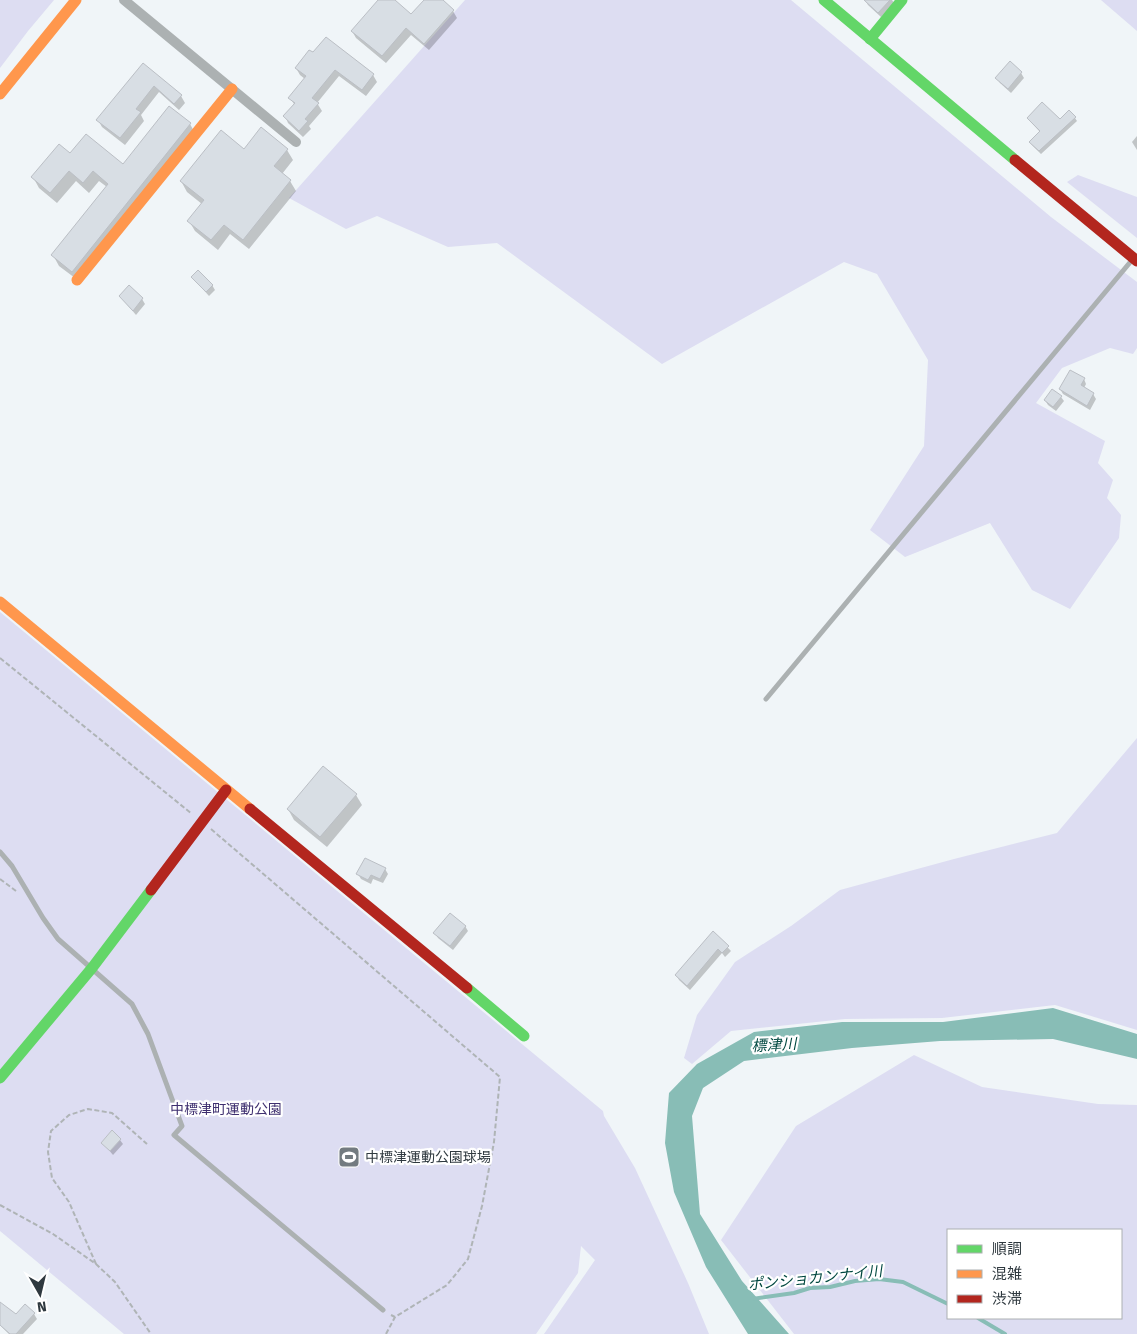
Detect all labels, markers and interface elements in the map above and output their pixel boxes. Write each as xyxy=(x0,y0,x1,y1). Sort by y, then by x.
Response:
water label: 標津川 xyxy=(751,1035,799,1055)
park label: 中標津町運動公園 xyxy=(170,1101,282,1118)
sports icon: 中標津運動公園球場 xyxy=(337,1145,361,1169)
place label: 中標津運動公園球場 xyxy=(365,1149,491,1166)
legend xyxy=(947,1229,1122,1319)
text: 順調 xyxy=(992,1240,1022,1258)
water label: ポンショカンナイ川 xyxy=(747,1262,885,1294)
text: 混雑 xyxy=(992,1265,1022,1283)
north arrow xyxy=(15,1269,65,1319)
text: 渋滞 xyxy=(992,1290,1022,1308)
text: N xyxy=(36,1297,48,1315)

